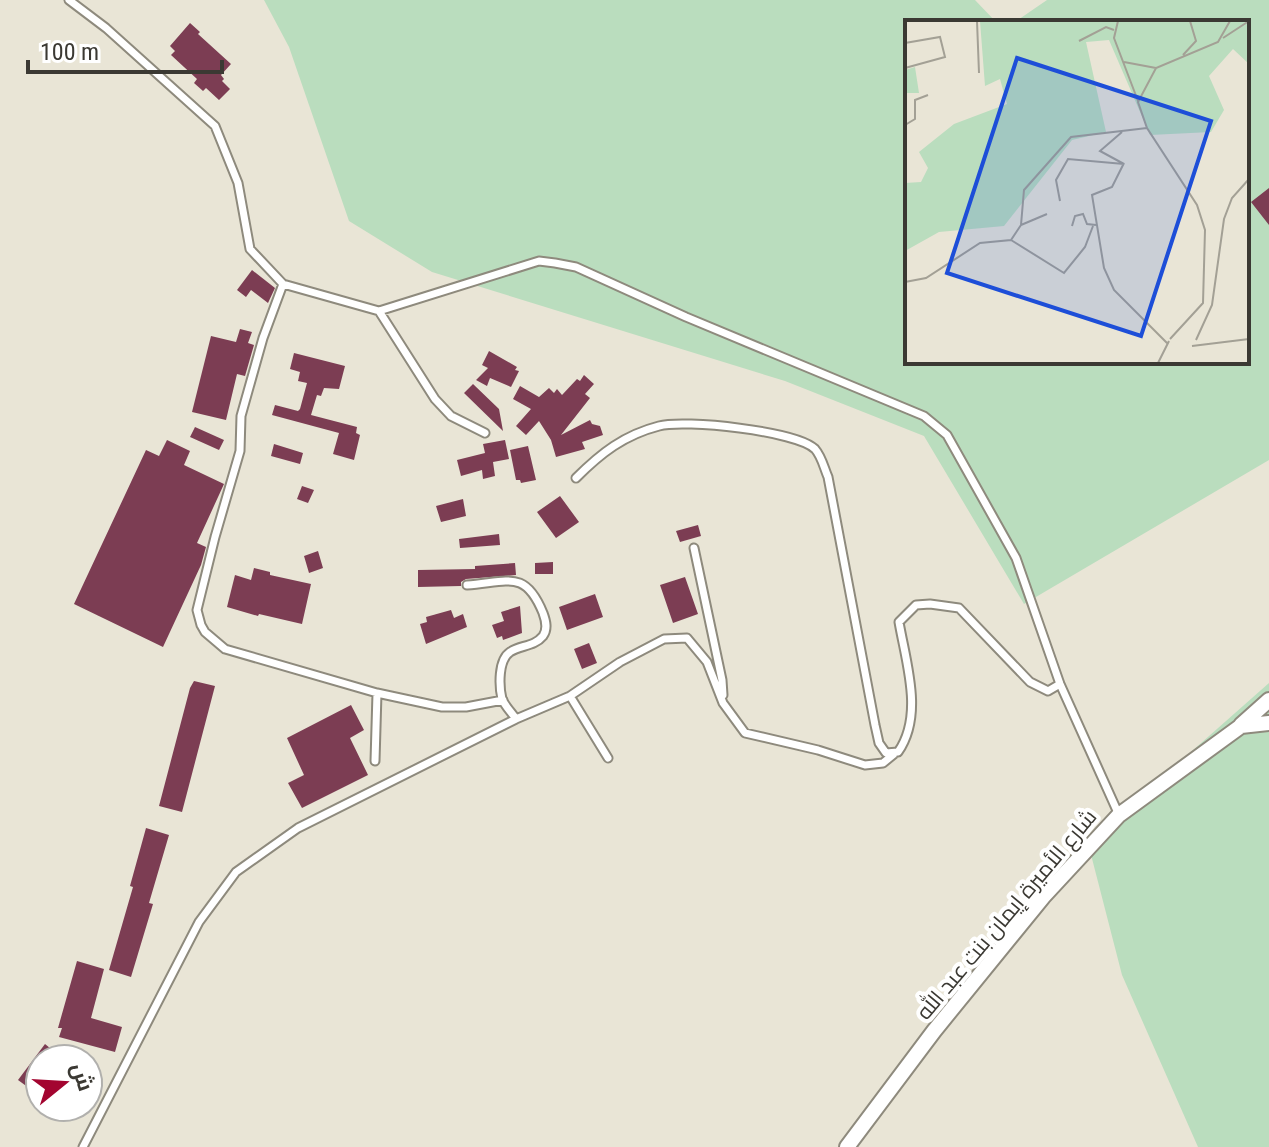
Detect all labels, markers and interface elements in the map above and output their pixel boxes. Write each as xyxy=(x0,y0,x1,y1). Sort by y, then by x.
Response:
inset map xyxy=(905,20,1249,364)
scale bar xyxy=(28,24,222,74)
text: 100 m xyxy=(40,38,99,66)
street label: شارع الأميرة إيمان بنت عبد الله xyxy=(910,803,1103,1026)
north arrow xyxy=(24,1043,104,1123)
text: ش xyxy=(65,1060,99,1095)

